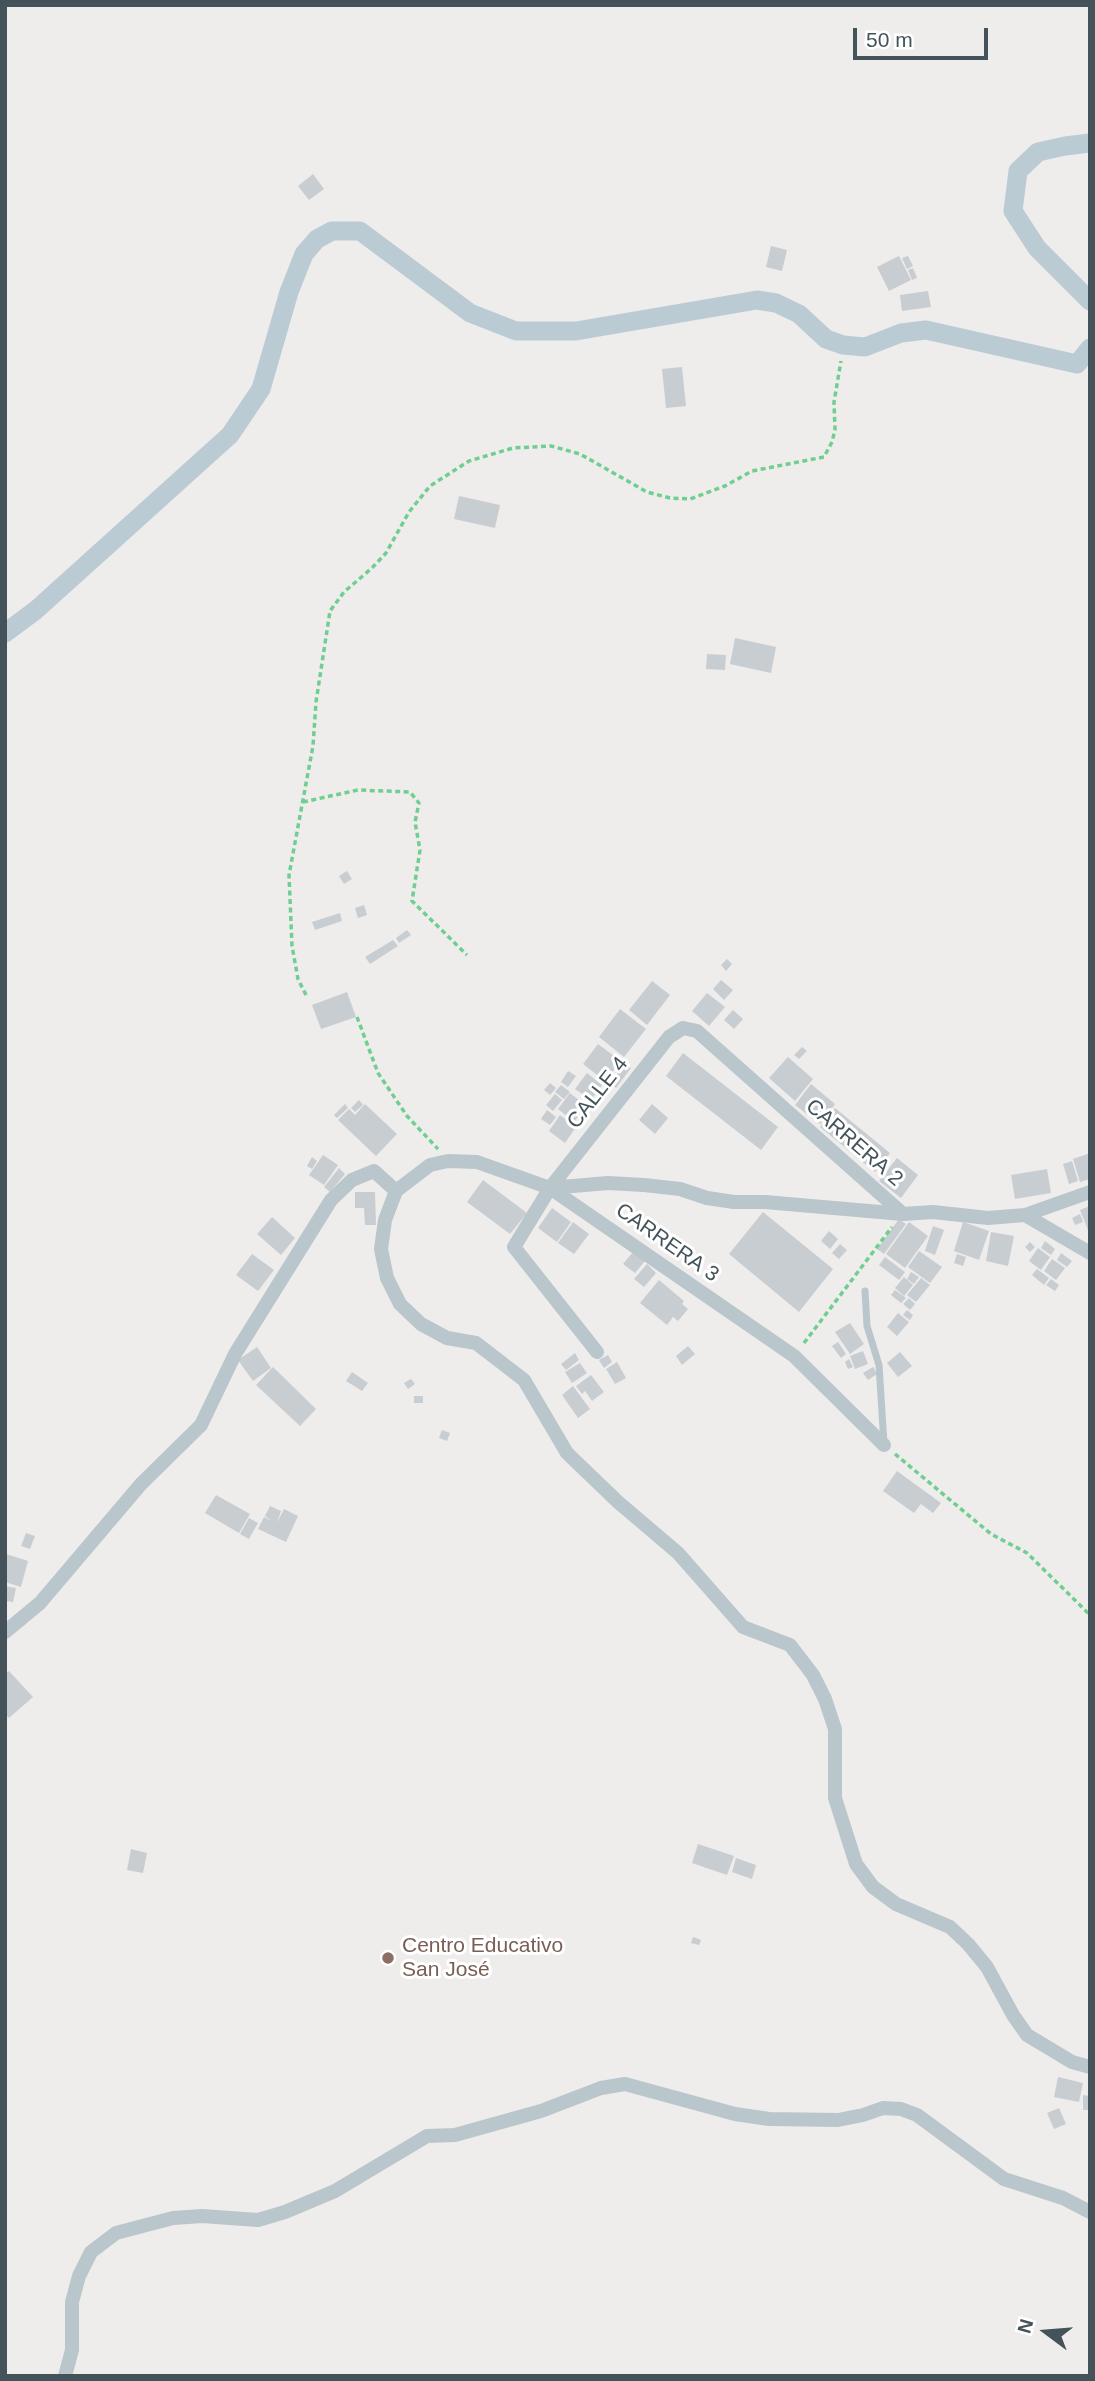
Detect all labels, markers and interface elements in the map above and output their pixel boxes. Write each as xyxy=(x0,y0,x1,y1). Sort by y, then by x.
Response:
scale bar xyxy=(857,14,992,58)
text: 50 m xyxy=(866,28,913,51)
street label: CALLE 4 xyxy=(562,1052,634,1134)
street label: CARRERA 2 xyxy=(800,1094,908,1192)
street label: CARRERA 3 xyxy=(611,1198,723,1288)
place label: Centro Educativo San José xyxy=(402,1933,563,1983)
marker: Centro Educativo San José xyxy=(380,1950,396,1966)
north arrow xyxy=(1011,2297,1081,2367)
text: N xyxy=(1013,2317,1037,2336)

